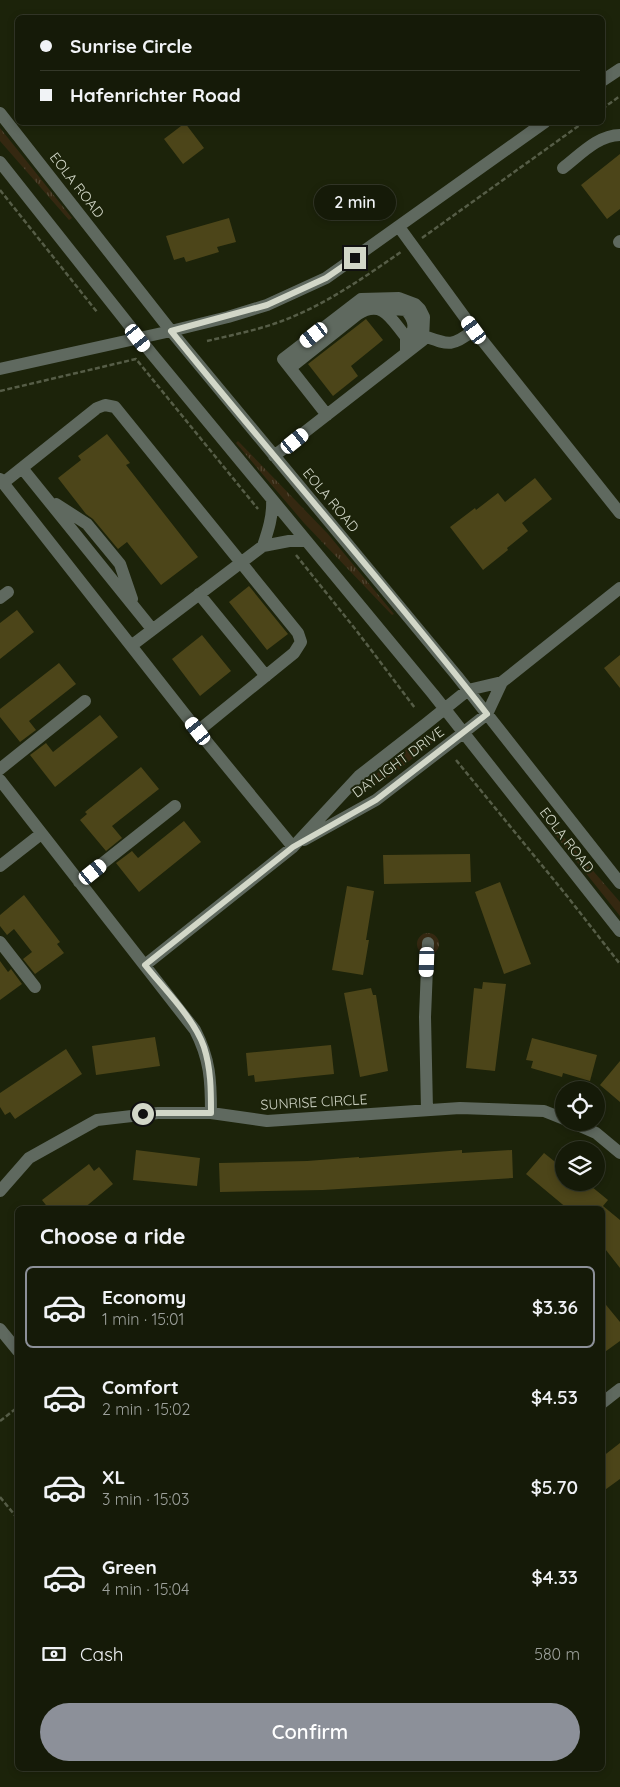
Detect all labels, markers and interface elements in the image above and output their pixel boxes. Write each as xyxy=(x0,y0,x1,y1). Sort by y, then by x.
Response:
text: Sunrise Circle xyxy=(70,34,193,58)
text: Hafenrichter Road xyxy=(70,83,241,107)
street label: EOLA ROAD xyxy=(46,149,108,221)
callout: 2 min xyxy=(314,186,396,220)
text: 2 min xyxy=(334,192,376,212)
route end xyxy=(344,247,366,269)
car xyxy=(459,313,488,347)
car xyxy=(297,320,330,350)
car xyxy=(122,322,153,354)
car xyxy=(278,426,311,456)
street label: EOLA ROAD xyxy=(299,464,363,536)
car xyxy=(182,715,213,747)
street label: DAYLIGHT DRIVE xyxy=(348,723,448,801)
street label: EOLA ROAD xyxy=(536,804,598,876)
car xyxy=(76,857,109,887)
car xyxy=(418,947,435,977)
map controls xyxy=(555,1081,605,1191)
button: locate xyxy=(555,1081,605,1131)
street label: SUNRISE CIRCLE xyxy=(260,1090,368,1114)
route start xyxy=(132,1103,154,1125)
button: layers xyxy=(555,1141,605,1191)
text: Choose a ride xyxy=(40,1222,185,1250)
icon: car xyxy=(42,1285,87,1330)
text: Economy xyxy=(102,1285,186,1309)
text: $3.36 xyxy=(532,1295,578,1319)
text: 1 min · 15:01 xyxy=(102,1309,184,1329)
icon: car xyxy=(42,1375,87,1420)
text: Comfort xyxy=(102,1375,179,1399)
text: $4.53 xyxy=(531,1385,578,1409)
text: 2 min · 15:02 xyxy=(102,1399,190,1419)
icon: car xyxy=(42,1465,87,1510)
text: XL xyxy=(102,1465,125,1489)
text: $5.70 xyxy=(531,1475,578,1499)
text: 3 min · 15:03 xyxy=(102,1489,189,1509)
icon: car xyxy=(42,1555,87,1600)
text: Green xyxy=(102,1555,157,1579)
text: $4.33 xyxy=(532,1565,578,1589)
text: 4 min · 15:04 xyxy=(102,1579,190,1599)
icon: cash xyxy=(40,1640,68,1668)
text: Cash xyxy=(80,1642,124,1666)
text: 580 m xyxy=(534,1644,580,1664)
button: Confirm xyxy=(40,1703,580,1761)

